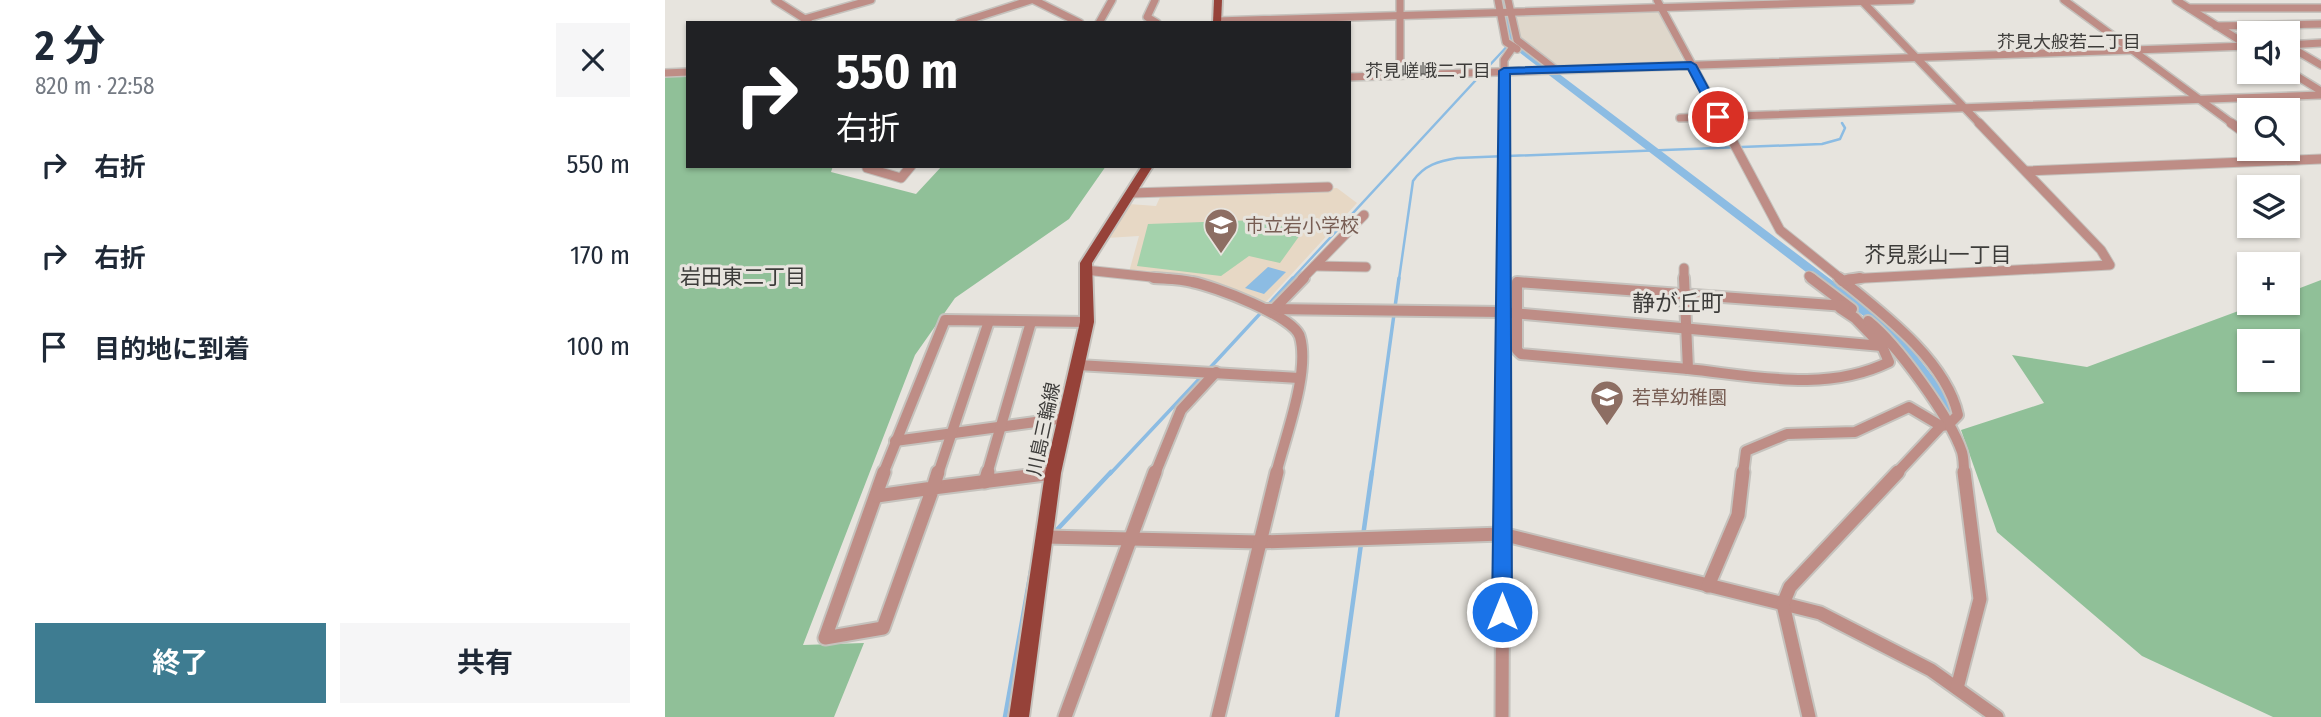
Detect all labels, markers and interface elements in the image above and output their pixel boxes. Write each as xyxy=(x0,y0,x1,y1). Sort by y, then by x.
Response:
text: 2 分 xyxy=(35,21,105,71)
map controls xyxy=(2237,21,2300,392)
button: sound xyxy=(2237,21,2300,84)
button: close xyxy=(556,23,630,97)
district label: 芥見大般若二丁目 xyxy=(1997,31,2141,53)
text: 550 m xyxy=(836,42,958,101)
icon: right xyxy=(721,49,812,140)
district label: 芥見嵯峨二丁目 xyxy=(1365,60,1491,82)
text: 820 m · 22:58 xyxy=(35,72,155,100)
pin xyxy=(1688,87,1748,147)
icon: arrive xyxy=(1699,98,1737,136)
button: search xyxy=(2237,98,2300,161)
text: 右折 xyxy=(836,109,900,147)
icon: right xyxy=(35,146,73,184)
text: 550 m xyxy=(567,149,630,180)
text: 右折 xyxy=(94,152,146,183)
button: layers xyxy=(2237,175,2300,238)
school or university icon: 市立岩小学校 xyxy=(1202,206,1240,255)
place label: 市立岩小学校 xyxy=(1245,214,1359,237)
icon: right xyxy=(35,237,73,275)
text: 170 m xyxy=(570,240,630,271)
district label: 芥見影山一丁目 xyxy=(1865,242,2012,268)
text: 右折 xyxy=(94,243,146,274)
button: + xyxy=(2237,252,2300,315)
district label: 岩田東二丁目 xyxy=(680,264,806,290)
district label: 静が丘町 xyxy=(1632,289,1724,317)
icon: arrive xyxy=(35,328,73,366)
button: − xyxy=(2237,329,2300,392)
text: 100 m xyxy=(567,331,630,362)
text: 目的地に到着 xyxy=(94,334,250,365)
school or university icon: 若草幼稚園 xyxy=(1588,378,1626,427)
street label: 川島三輪線 xyxy=(1022,380,1065,478)
place label: 若草幼稚園 xyxy=(1632,386,1727,409)
position arrow xyxy=(1465,575,1539,649)
button: 終了 xyxy=(35,623,326,703)
button: 共有 xyxy=(340,623,630,703)

